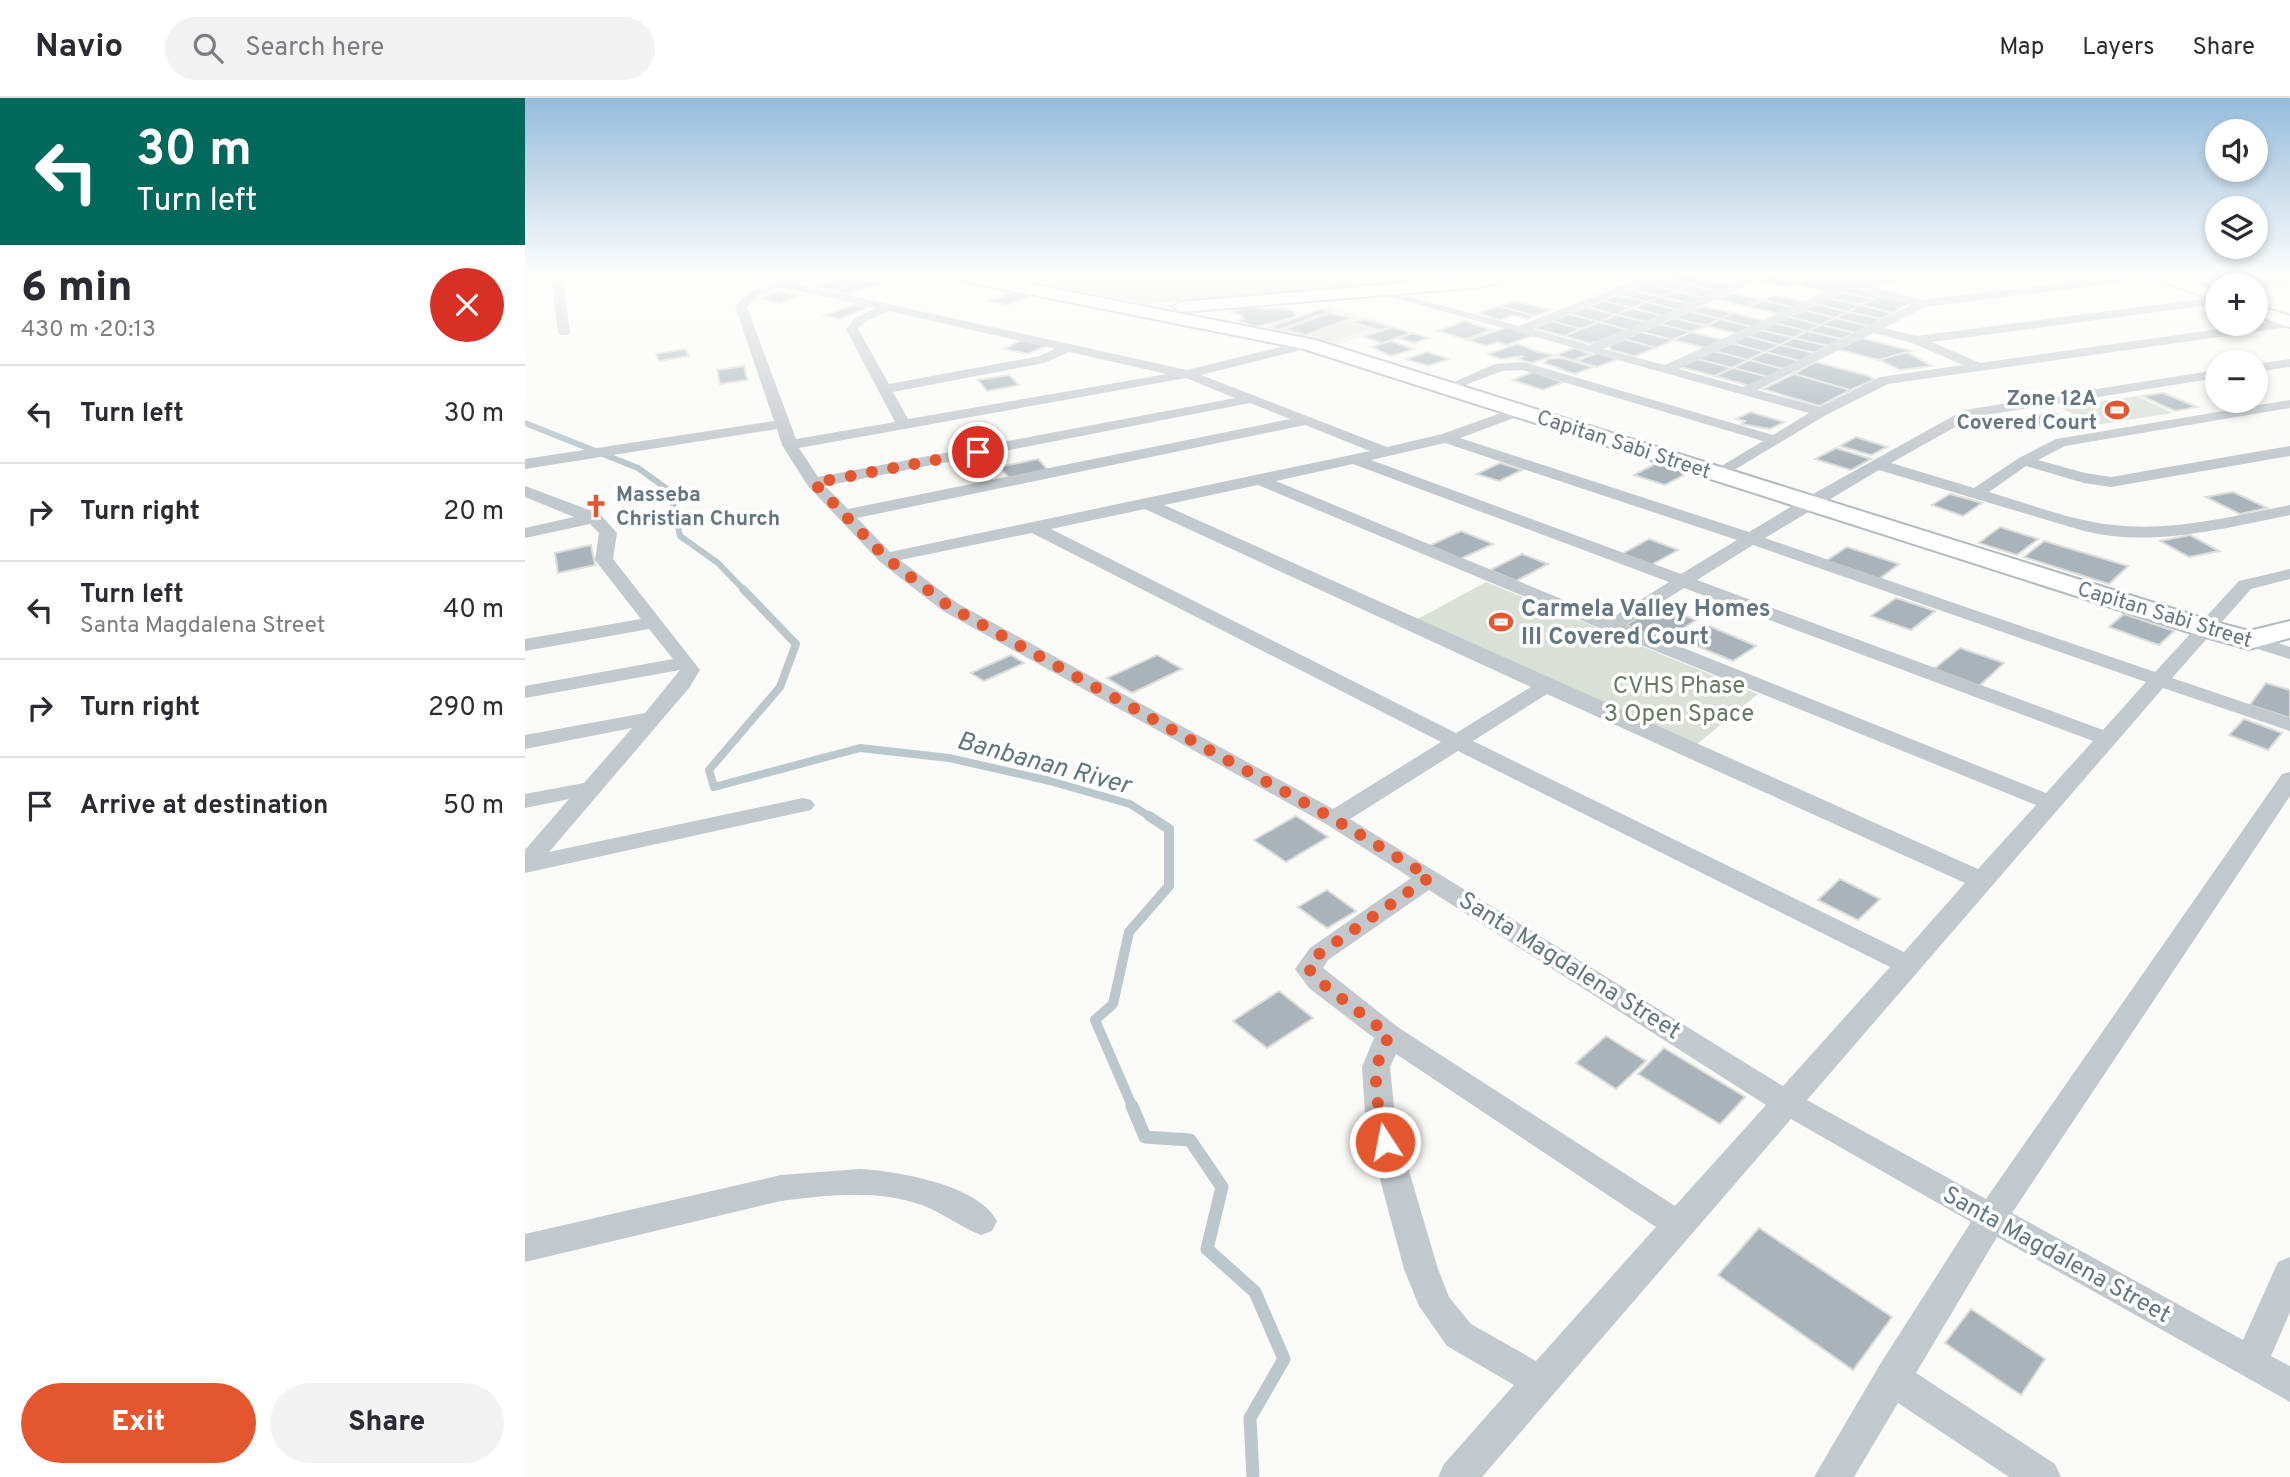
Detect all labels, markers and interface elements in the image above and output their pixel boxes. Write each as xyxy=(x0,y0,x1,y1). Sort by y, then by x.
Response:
search box xyxy=(165,17,655,80)
text: Navio xyxy=(35,27,123,69)
icon: search xyxy=(189,29,227,67)
text: Search here xyxy=(245,32,384,65)
text: Map xyxy=(1999,33,2044,63)
text: Layers xyxy=(2082,33,2154,63)
text: Share xyxy=(2192,33,2255,63)
map controls xyxy=(2205,119,2268,413)
button: sound xyxy=(2205,119,2268,182)
text: 30 m xyxy=(136,121,252,183)
icon: left xyxy=(21,126,112,217)
text: Turn left xyxy=(136,182,257,222)
button: layers xyxy=(2205,196,2268,259)
text: 6 min xyxy=(21,263,133,316)
button: close xyxy=(430,268,504,342)
button: + xyxy=(2205,273,2268,336)
text: 430 m · 20:13 xyxy=(21,316,156,345)
button: − xyxy=(2205,350,2268,413)
place label: Zone 12A Covered Court xyxy=(1956,386,2097,437)
icon: left xyxy=(21,395,59,433)
sports icon: Zone 12A Covered Court xyxy=(2103,396,2131,424)
text: Turn left xyxy=(80,398,184,431)
text: 30 m xyxy=(444,398,504,431)
street label: Capitan Sabi Street xyxy=(1533,405,1714,486)
pin xyxy=(948,422,1008,482)
icon: arrive xyxy=(959,433,997,471)
place label: Masseba Christian Church xyxy=(616,482,780,533)
church icon: Masseba Christian Church xyxy=(582,492,610,520)
icon: right xyxy=(21,493,59,531)
text: Turn right xyxy=(80,496,200,529)
text: 20 m xyxy=(443,496,504,529)
street label: Capitan Sabi Street xyxy=(2074,576,2255,655)
text: Turn left xyxy=(80,579,184,612)
icon: left xyxy=(21,591,59,629)
text: 40 m xyxy=(443,594,504,627)
place label: Carmela Valley Homes III Covered Court xyxy=(1521,595,1771,653)
sports icon: Carmela Valley Homes III Covered Court xyxy=(1487,608,1515,636)
text: Santa Magdalena Street xyxy=(80,612,325,641)
park label: CVHS Phase 3 Open Space xyxy=(1604,672,1754,730)
icon: right xyxy=(21,689,59,727)
text: Turn right xyxy=(80,692,200,725)
text: 290 m xyxy=(428,692,504,725)
water label: Banbanan River xyxy=(953,725,1136,804)
icon: arrive xyxy=(21,787,59,825)
text: Arrive at destination xyxy=(80,790,328,823)
text: 50 m xyxy=(443,790,504,823)
street label: Santa Magdalena Street xyxy=(1452,886,1685,1047)
position arrow xyxy=(1348,1105,1422,1179)
street label: Santa Magdalena Street xyxy=(1937,1181,2175,1331)
button: Exit xyxy=(21,1383,256,1463)
button: Share xyxy=(270,1383,504,1463)

